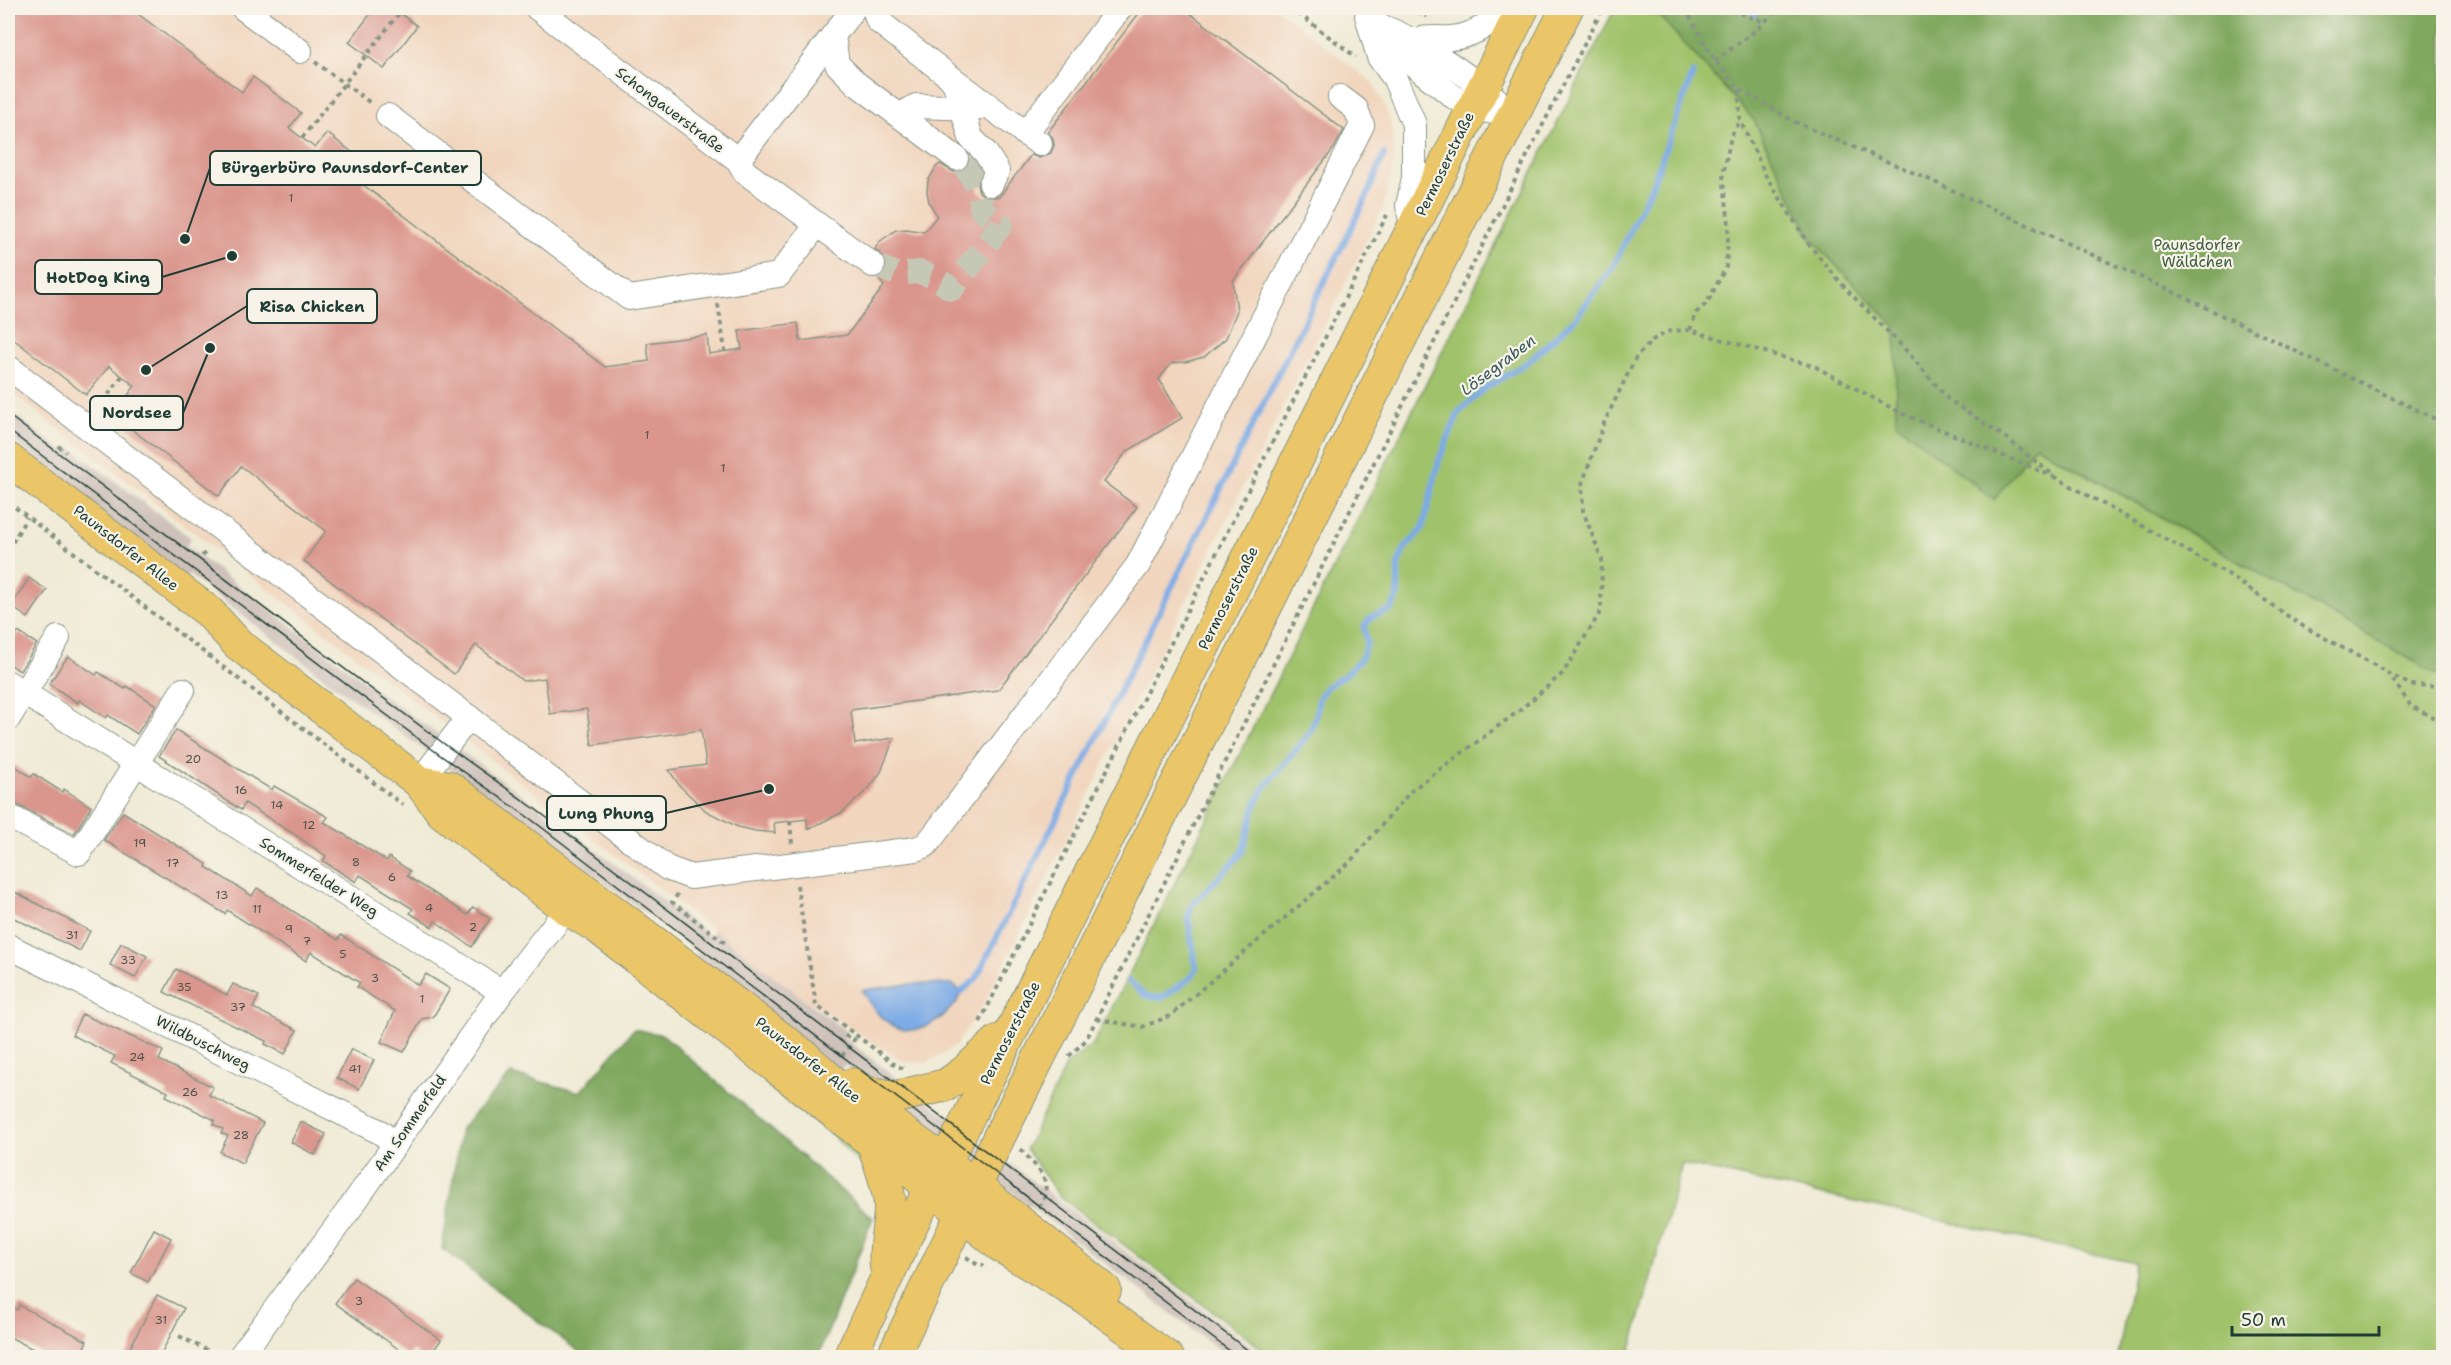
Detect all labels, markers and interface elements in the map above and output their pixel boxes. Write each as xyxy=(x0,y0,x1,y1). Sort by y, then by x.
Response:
street label: Schongauerstraße xyxy=(612,62,728,158)
street label: Permoserstraße xyxy=(1411,109,1479,219)
callout: Bürgerbüro Paunsdorf-Center xyxy=(210,151,481,185)
text: Bürgerbüro Paunsdorf-Center xyxy=(221,157,469,178)
house number: 1 xyxy=(288,190,294,206)
park label: Paunsdorfer Wäldchen xyxy=(2153,235,2241,272)
callout: HotDog King xyxy=(35,260,162,294)
text: HotDog King xyxy=(46,267,150,288)
callout: Risa Chicken xyxy=(247,289,377,323)
text: Risa Chicken xyxy=(259,296,365,317)
water label: Lösegraben xyxy=(1456,330,1540,400)
callout: Nordsee xyxy=(90,396,183,430)
text: Nordsee xyxy=(102,402,172,423)
house number: 1 xyxy=(644,427,650,443)
house number: 1 xyxy=(720,460,726,476)
street label: Paunsdorfer Allee xyxy=(69,500,183,596)
street label: Permoserstraße xyxy=(1193,543,1263,653)
house number: 20 xyxy=(185,751,201,767)
house number: 16 xyxy=(234,782,248,798)
callout: Lung Phung xyxy=(547,796,666,830)
house number: 14 xyxy=(271,797,283,813)
text: Lung Phung xyxy=(558,803,654,824)
house number: 12 xyxy=(303,817,315,833)
street label: Sommerfelder Weg xyxy=(256,832,382,922)
house number: 19 xyxy=(134,835,146,851)
house number: 8 xyxy=(352,854,360,870)
house number: 17 xyxy=(167,855,179,871)
house number: 6 xyxy=(388,869,396,885)
house number: 13 xyxy=(216,887,228,903)
house number: 4 xyxy=(425,900,433,916)
house number: 11 xyxy=(252,901,262,917)
house number: 2 xyxy=(469,919,477,935)
house number: 9 xyxy=(285,921,293,937)
house number: 31 xyxy=(66,927,78,943)
house number: 7 xyxy=(303,933,311,949)
house number: 5 xyxy=(339,946,347,962)
house number: 33 xyxy=(120,952,136,968)
house number: 3 xyxy=(371,970,379,986)
street label: Permoserstraße xyxy=(975,978,1045,1088)
house number: 35 xyxy=(176,979,192,995)
house number: 1 xyxy=(419,991,425,1007)
house number: 37 xyxy=(230,999,246,1015)
street label: Wildbuschweg xyxy=(152,1011,254,1075)
street label: Paunsdorfer Allee xyxy=(751,1012,865,1108)
house number: 24 xyxy=(129,1049,145,1065)
house number: 41 xyxy=(349,1061,361,1077)
street label: Am Sommerfeld xyxy=(369,1070,451,1175)
house number: 26 xyxy=(182,1084,198,1100)
house number: 28 xyxy=(233,1127,249,1143)
house number: 3 xyxy=(355,1293,363,1309)
scale bar xyxy=(2232,1299,2379,1337)
text: 50 m xyxy=(2241,1308,2286,1332)
house number: 31 xyxy=(155,1312,167,1328)

